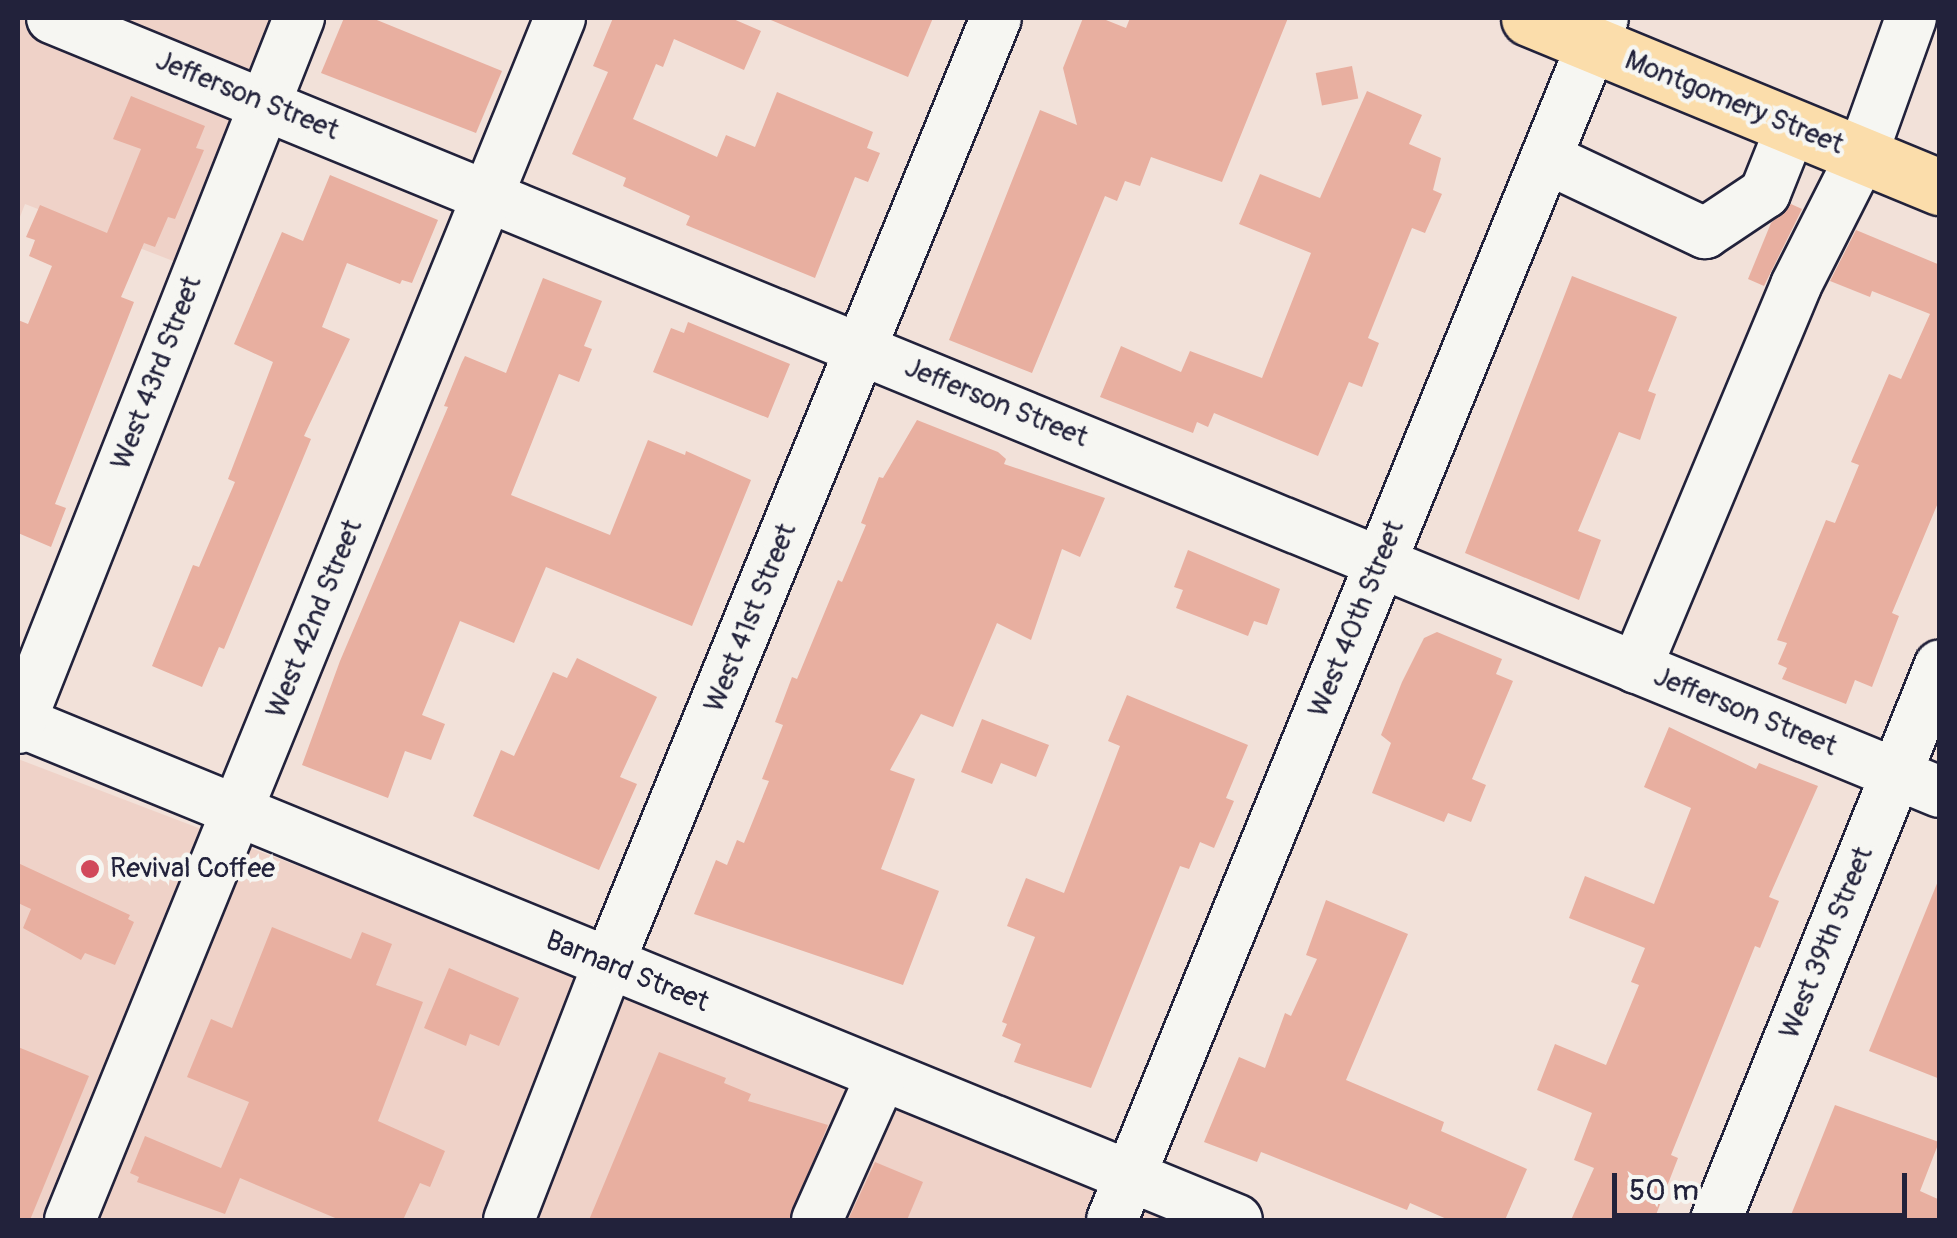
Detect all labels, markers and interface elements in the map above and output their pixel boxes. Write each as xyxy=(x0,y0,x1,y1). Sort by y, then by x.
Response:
street label: Jefferson Street xyxy=(151,44,343,148)
street label: Montgomery Street xyxy=(1620,44,1848,162)
street label: West 43rd Street xyxy=(105,271,209,475)
street label: Jefferson Street xyxy=(900,351,1092,455)
street label: West 42nd Street xyxy=(260,515,370,723)
street label: West 40th Street xyxy=(1302,516,1412,722)
street label: West 41st Street xyxy=(698,519,804,717)
street label: Jefferson Street xyxy=(1649,660,1841,764)
street label: West 39th Street xyxy=(1773,842,1881,1044)
place label: Revival Coffee xyxy=(110,852,275,886)
marker: Revival Coffee xyxy=(79,858,101,880)
street label: Barnard Street xyxy=(541,924,713,1020)
scale bar xyxy=(1617,1153,1912,1215)
text: 50 m xyxy=(1629,1172,1699,1209)

